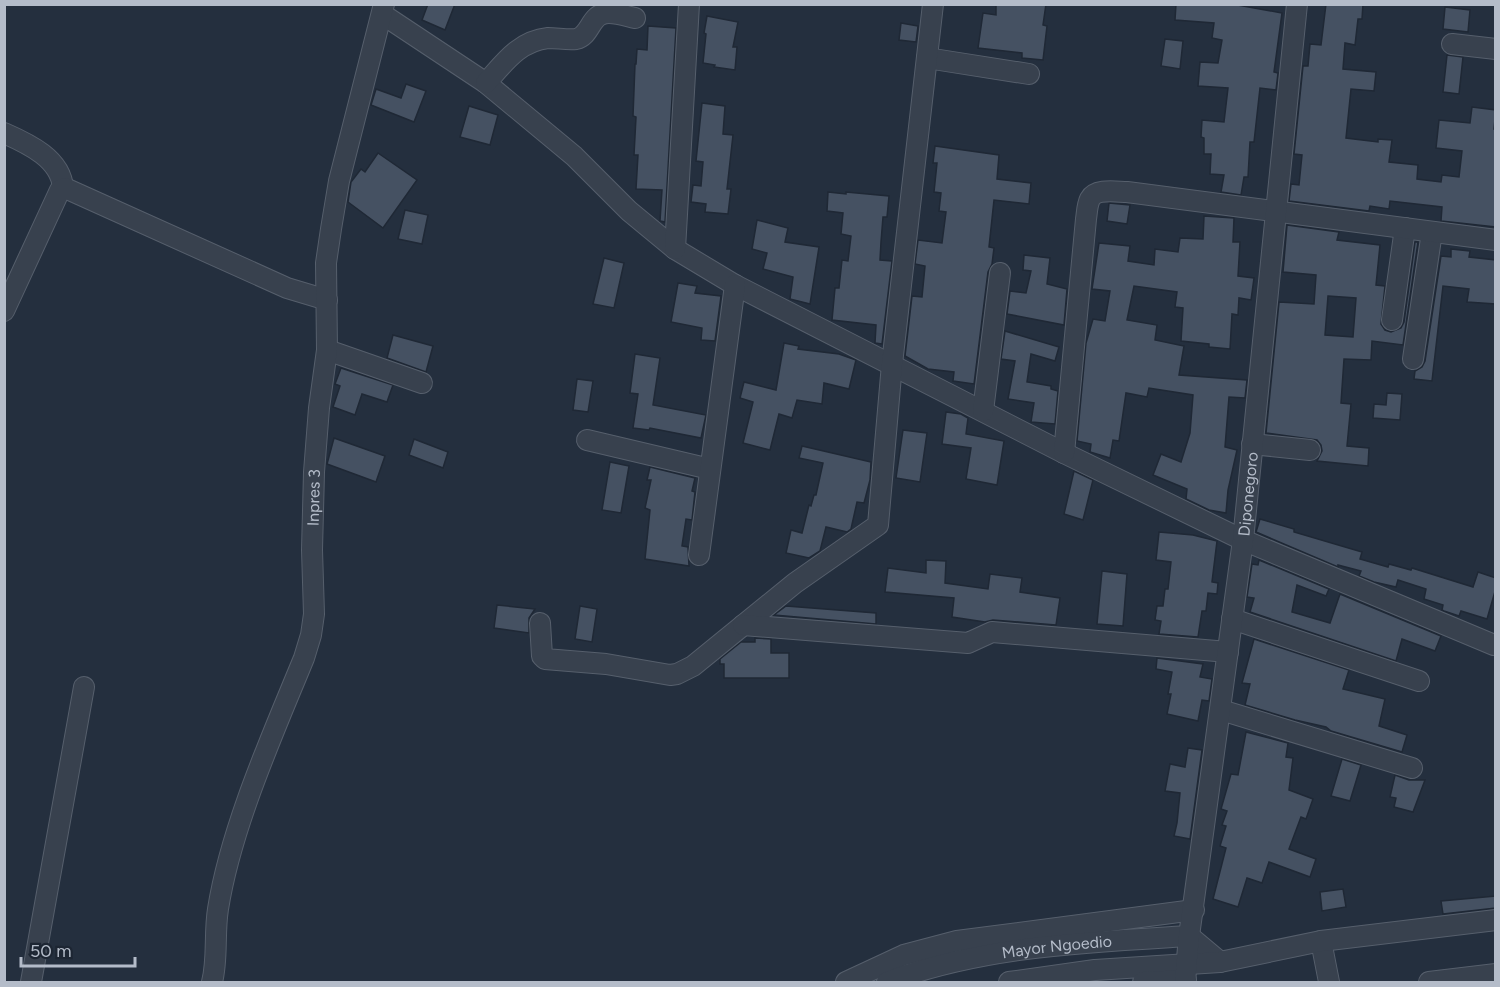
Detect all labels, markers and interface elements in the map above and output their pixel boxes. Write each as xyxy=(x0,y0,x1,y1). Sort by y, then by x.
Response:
street label: Diponegoro xyxy=(1234,451,1262,537)
street label: Inpres 3 xyxy=(304,469,324,526)
scale bar xyxy=(21,930,135,968)
street label: Mayor Ngoedio xyxy=(1000,932,1113,962)
text: 50 m xyxy=(30,940,72,962)

